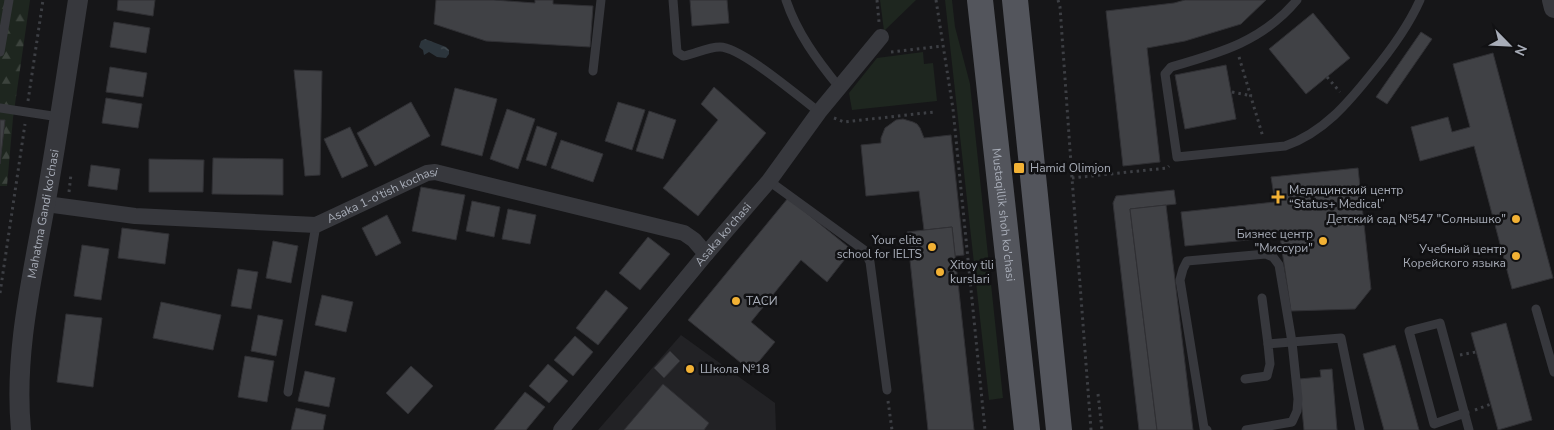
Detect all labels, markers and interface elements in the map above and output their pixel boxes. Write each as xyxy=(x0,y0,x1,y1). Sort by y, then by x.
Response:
north arrow xyxy=(1484,20,1534,70)
text: N xyxy=(1510,41,1531,59)
street label: Mustaqillik shoh ko'chasi xyxy=(988,147,1019,282)
street label: Mahatma Gandi ko'chasi xyxy=(24,148,63,280)
place label: Hamid Olimjon xyxy=(1030,160,1111,176)
marker: Hamid Olimjon xyxy=(1012,161,1026,175)
street label: Asaka 1-o'tish kochasi xyxy=(324,164,439,227)
place label: Медицинский центр “Status+ Medical” xyxy=(1289,182,1403,212)
marker: Медицинский центр “Status+ Medical” xyxy=(1271,190,1285,204)
street label: Asaka ko'chasi xyxy=(691,199,755,269)
place label: Детский сад №547 "Солнышко" xyxy=(1326,211,1506,227)
marker: Детский сад №547 "Солнышко" xyxy=(1510,213,1522,225)
place label: Бизнес центр "Миссури" xyxy=(1237,226,1313,256)
place label: Your elite school for IELTS xyxy=(837,232,922,262)
marker: Бизнес центр "Миссури" xyxy=(1317,235,1329,247)
marker: Your elite school for IELTS xyxy=(926,241,938,253)
place label: Учебный центр Корейского языка xyxy=(1403,241,1506,271)
marker: Учебный центр Корейского языка xyxy=(1510,250,1522,262)
place label: Xitoy tili kurslari xyxy=(950,257,994,287)
marker: Xitoy tili kurslari xyxy=(934,266,946,278)
place label: ТАСИ xyxy=(746,293,778,309)
marker: ТАСИ xyxy=(730,295,742,307)
place label: Школа №18 xyxy=(700,361,769,377)
marker: Школа №18 xyxy=(684,363,696,375)

